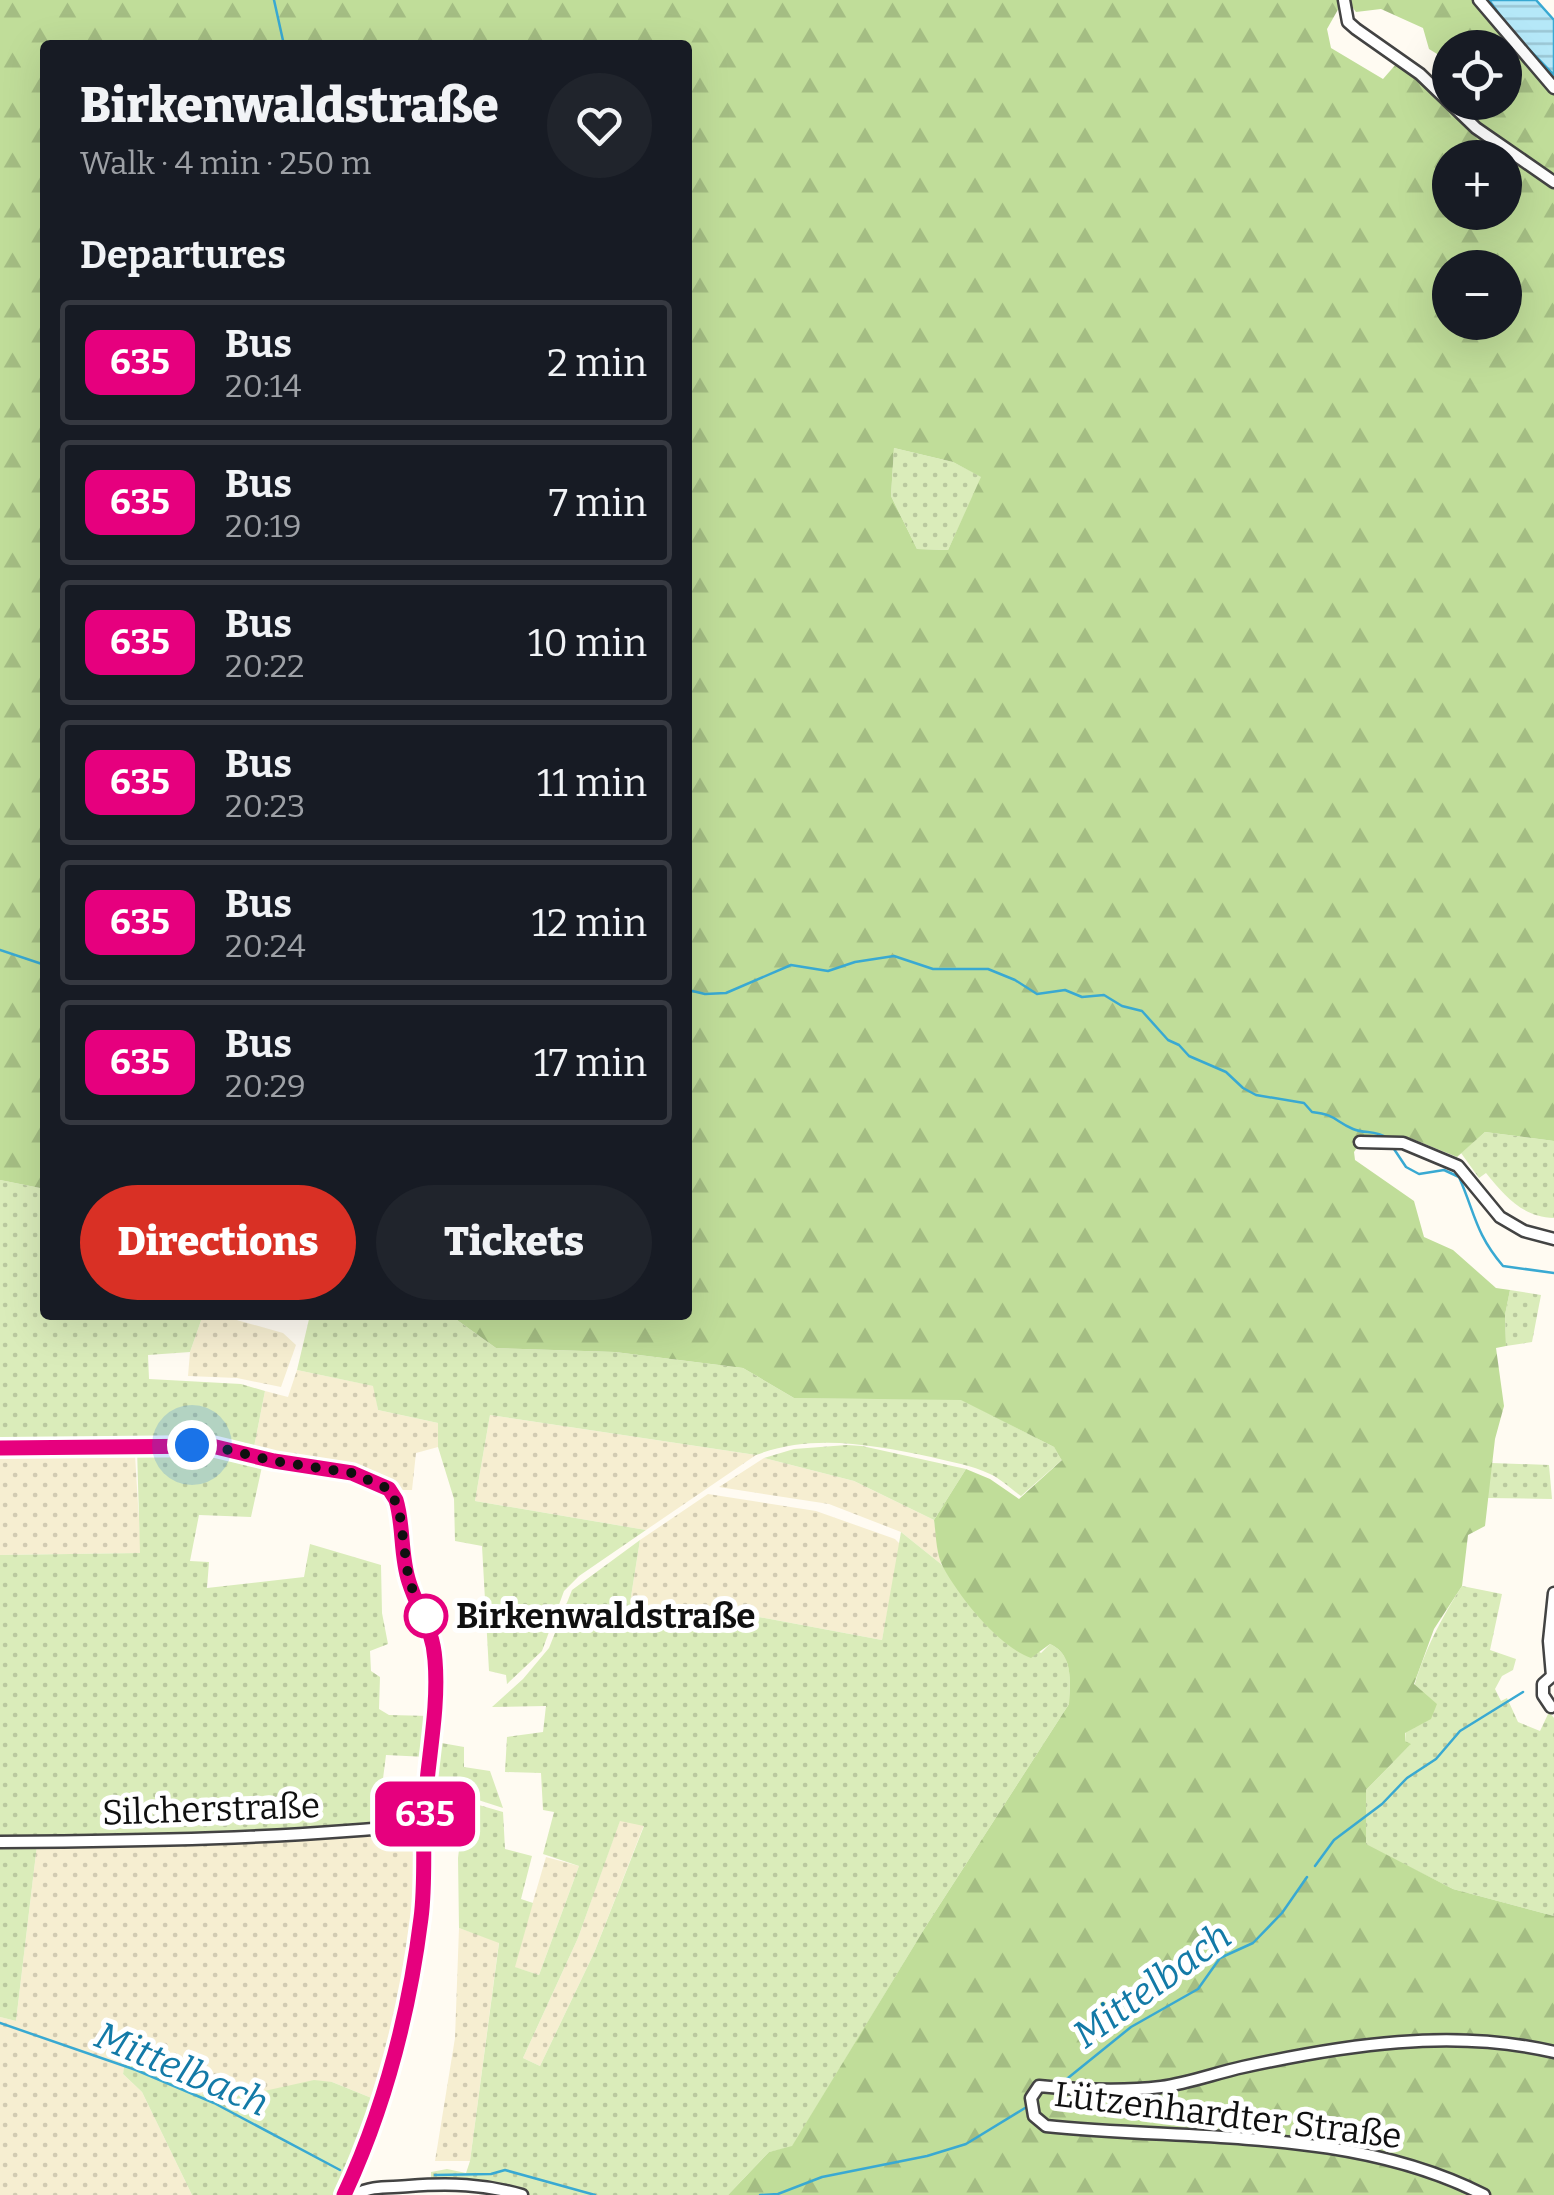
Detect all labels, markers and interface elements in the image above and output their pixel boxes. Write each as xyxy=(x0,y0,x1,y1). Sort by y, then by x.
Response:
map controls xyxy=(1432,30,1522,340)
button: locate xyxy=(1432,30,1522,120)
button: heart xyxy=(547,73,652,178)
text: Birkenwaldstraße xyxy=(80,77,499,135)
button: + xyxy=(1432,140,1522,230)
text: Walk · 4 min · 250 m xyxy=(80,144,371,182)
text: Departures xyxy=(80,232,286,278)
button: − xyxy=(1432,250,1522,340)
text: Bus xyxy=(225,321,292,367)
text: 2 min xyxy=(547,340,647,386)
text: 635 xyxy=(110,341,170,383)
text: 20:14 xyxy=(225,367,301,405)
text: Bus xyxy=(225,461,292,507)
text: 7 min xyxy=(549,480,647,526)
text: 635 xyxy=(110,481,170,523)
text: 20:19 xyxy=(225,507,301,545)
text: Bus xyxy=(225,601,292,647)
text: 10 min xyxy=(528,620,647,666)
text: 635 xyxy=(110,621,170,663)
text: 20:22 xyxy=(225,647,305,685)
text: Bus xyxy=(225,741,292,787)
text: 11 min xyxy=(537,760,647,806)
text: 635 xyxy=(110,761,170,803)
text: 20:23 xyxy=(225,787,305,825)
text: Bus xyxy=(225,881,292,927)
text: 12 min xyxy=(532,900,647,946)
text: 635 xyxy=(110,901,170,943)
text: 20:24 xyxy=(225,927,306,965)
text: Bus xyxy=(225,1021,292,1067)
text: 17 min xyxy=(534,1040,647,1086)
text: 635 xyxy=(110,1041,170,1083)
text: 20:29 xyxy=(225,1067,306,1105)
button: Directions xyxy=(80,1185,356,1300)
button: Tickets xyxy=(376,1185,652,1300)
your location xyxy=(167,1420,217,1470)
marker: Birkenwaldstraße xyxy=(405,1595,447,1637)
place label: Birkenwaldstraße xyxy=(456,1595,755,1637)
line badge: 635 xyxy=(368,1782,482,1846)
street label: Silcherstraße xyxy=(101,1784,321,1834)
text: 635 xyxy=(395,1793,455,1835)
water label: Mittelbach xyxy=(1064,1912,1240,2058)
water label: Mittelbach xyxy=(88,2012,276,2126)
street label: Lützenhardter Straße xyxy=(1052,2073,1404,2157)

